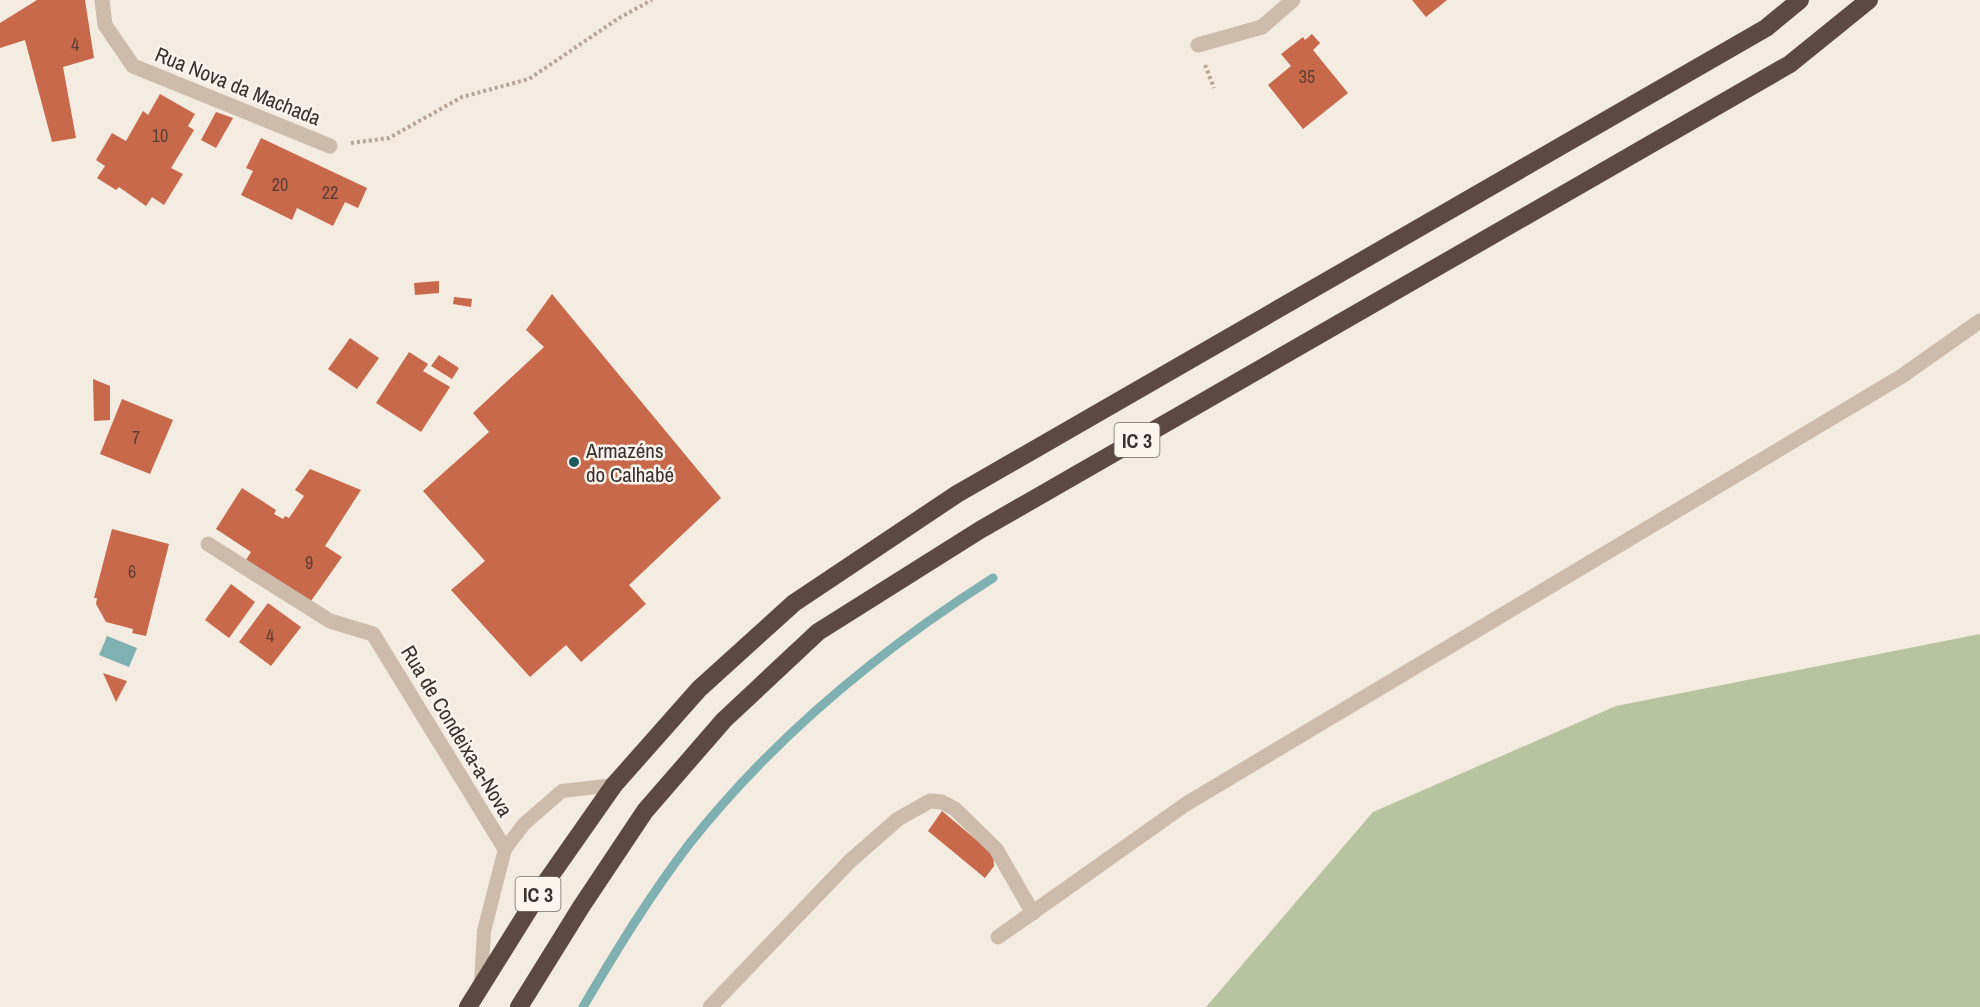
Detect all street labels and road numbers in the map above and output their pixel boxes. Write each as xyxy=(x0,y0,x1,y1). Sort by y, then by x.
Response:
street label: Rua Nova da Machada xyxy=(151,40,325,133)
road number: IC 3 xyxy=(1114,423,1160,457)
street label: Rua de Condeixa-a-Nova xyxy=(394,640,520,823)
road number: IC 3 xyxy=(516,877,560,911)

